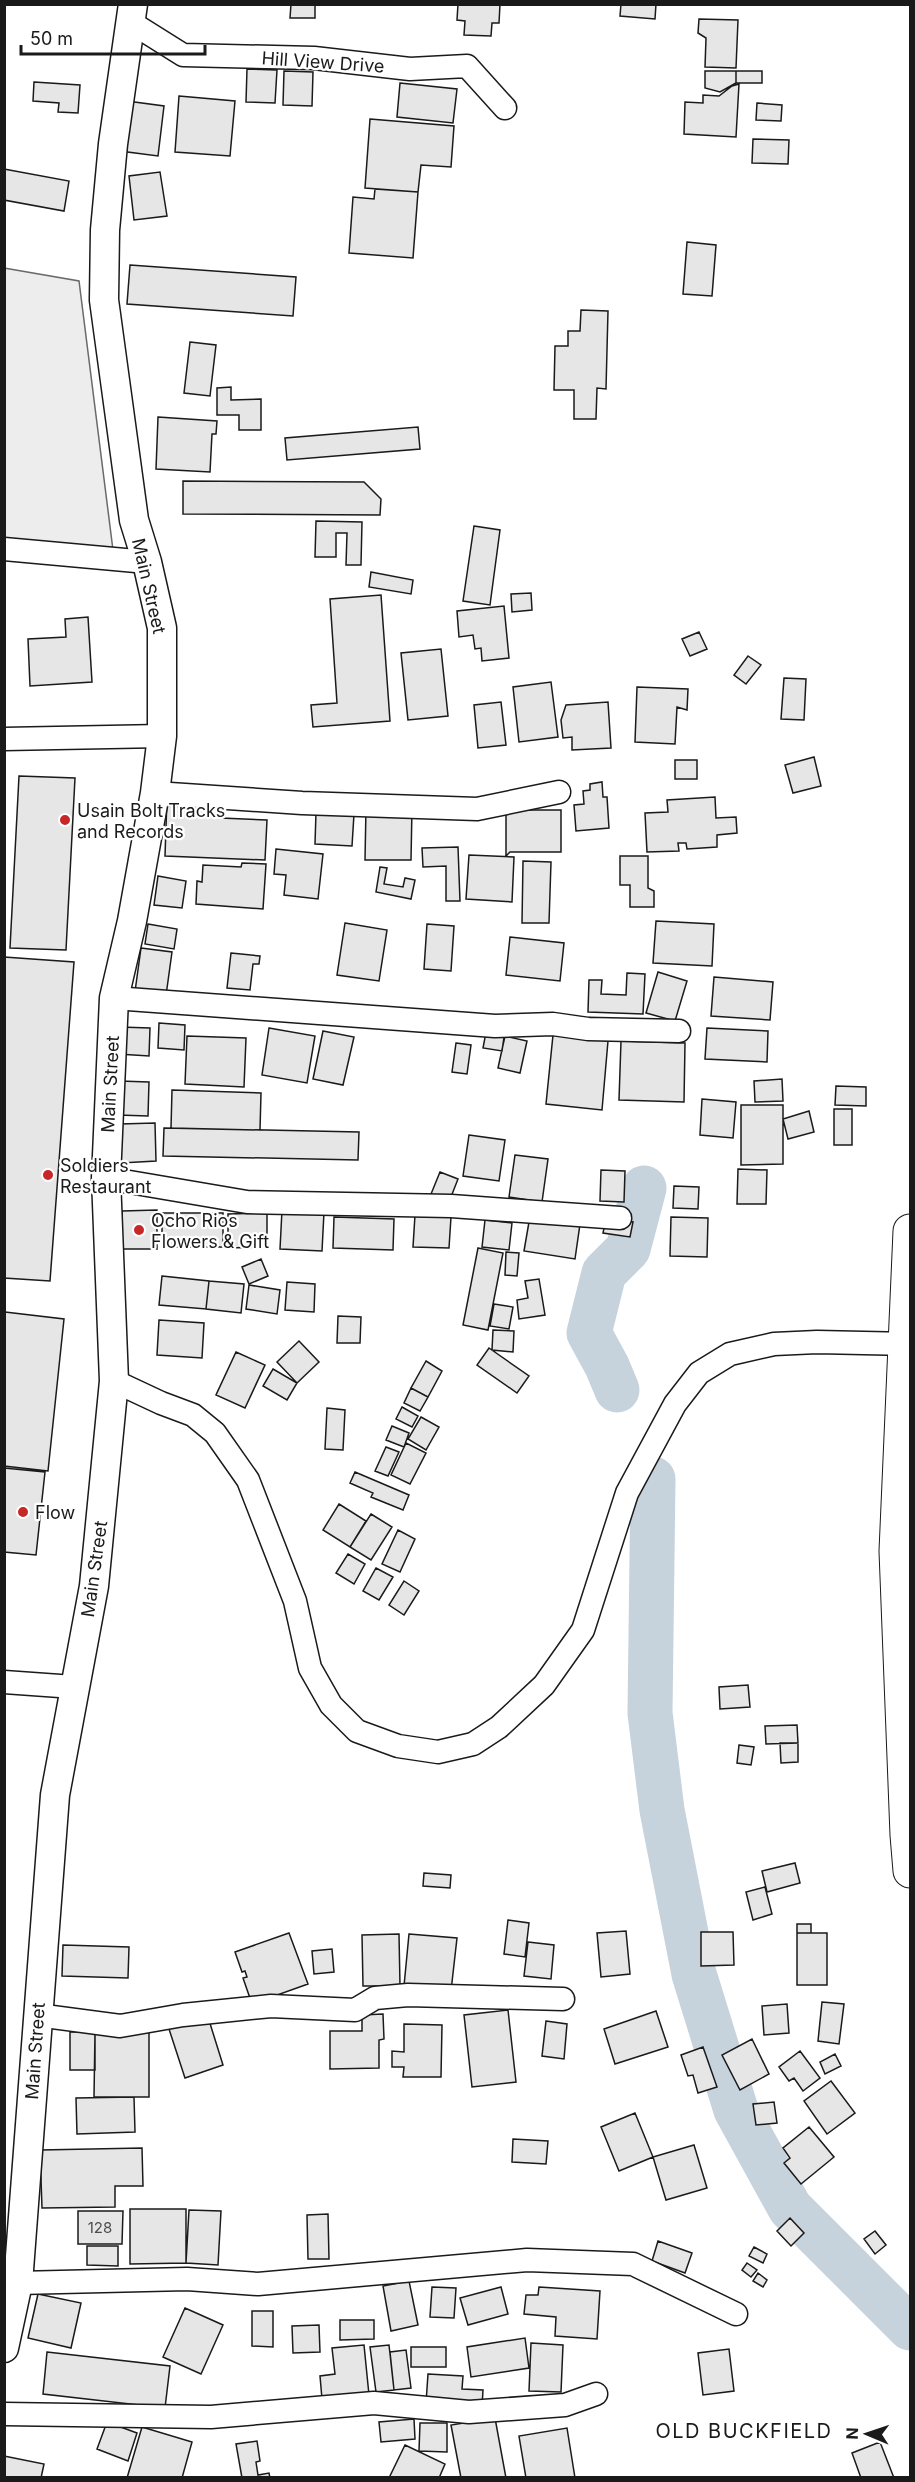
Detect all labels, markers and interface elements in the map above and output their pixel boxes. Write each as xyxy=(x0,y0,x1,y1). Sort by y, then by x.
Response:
scale bar xyxy=(21,18,206,56)
text: 50 m xyxy=(30,28,73,49)
street label: Hill View Drive xyxy=(261,47,385,77)
street label: Main Street xyxy=(128,536,170,636)
place label: Usain Bolt Tracks and Records xyxy=(77,800,225,842)
marker: Usain Bolt Tracks and Records xyxy=(58,813,72,827)
street label: Main Street xyxy=(97,1035,123,1133)
place label: Soldiers Restaurant xyxy=(60,1155,152,1197)
marker: Soldiers Restaurant xyxy=(41,1168,55,1182)
place label: Ocho Rios Flowers & Gift xyxy=(151,1210,269,1252)
marker: Ocho Rios Flowers & Gift xyxy=(132,1223,146,1237)
place label: Flow xyxy=(35,1502,75,1523)
marker: Flow xyxy=(16,1505,30,1519)
street label: Main Street xyxy=(77,1519,111,1619)
street label: Main Street xyxy=(21,2002,49,2100)
house number: 128 xyxy=(88,2218,112,2237)
north arrow xyxy=(837,2404,897,2464)
district label: OLD BUCKFIELD xyxy=(655,2419,833,2443)
text: N xyxy=(842,2427,862,2440)

